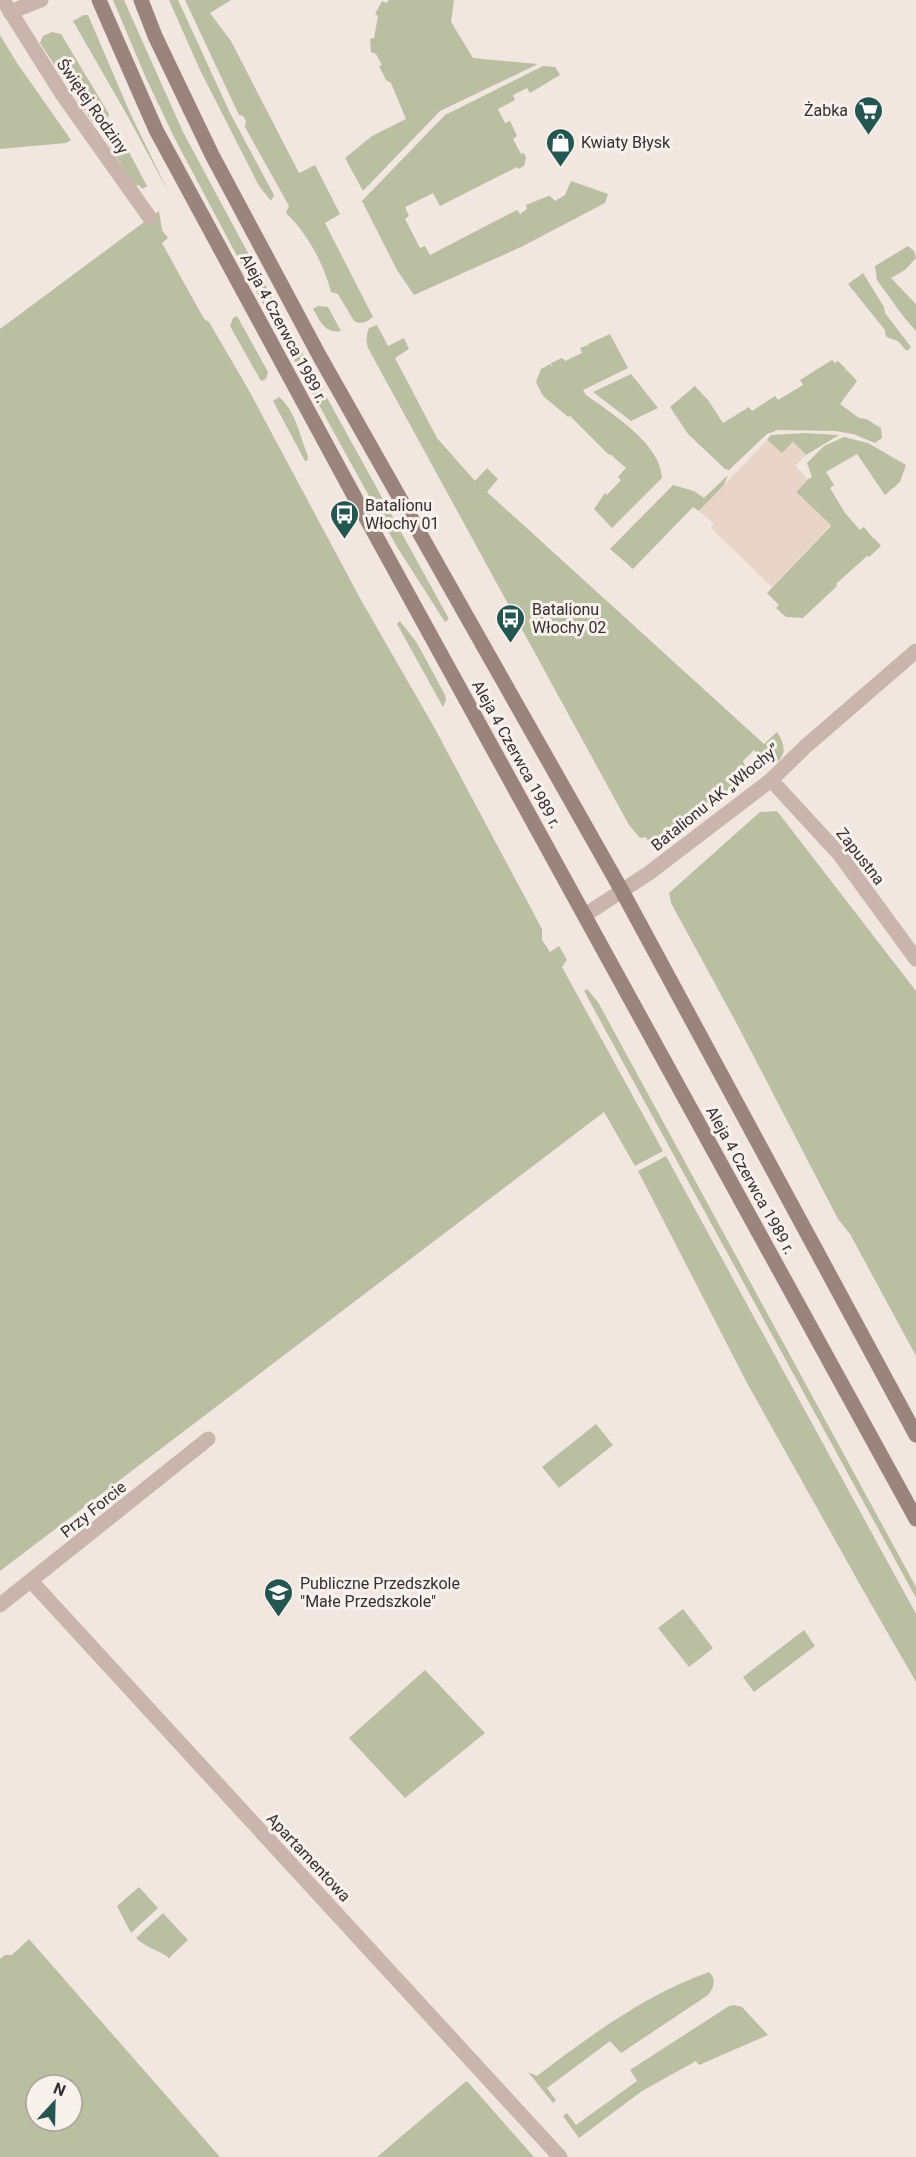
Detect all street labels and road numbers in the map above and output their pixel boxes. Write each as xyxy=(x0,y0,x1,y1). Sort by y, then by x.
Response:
street label: Świętej Rodziny xyxy=(53,55,133,158)
street label: Aleja 4 Czerwca 1989 r. xyxy=(236,250,331,406)
street label: Aleja 4 Czerwca 1989 r. xyxy=(468,677,565,832)
street label: Batalionu AK „Włochy” xyxy=(647,740,783,855)
street label: Zapustna xyxy=(832,824,889,889)
street label: Aleja 4 Czerwca 1989 r. xyxy=(702,1103,799,1258)
street label: Przy Forcie xyxy=(57,1477,130,1542)
street label: Apartamentowa xyxy=(263,1809,355,1906)

